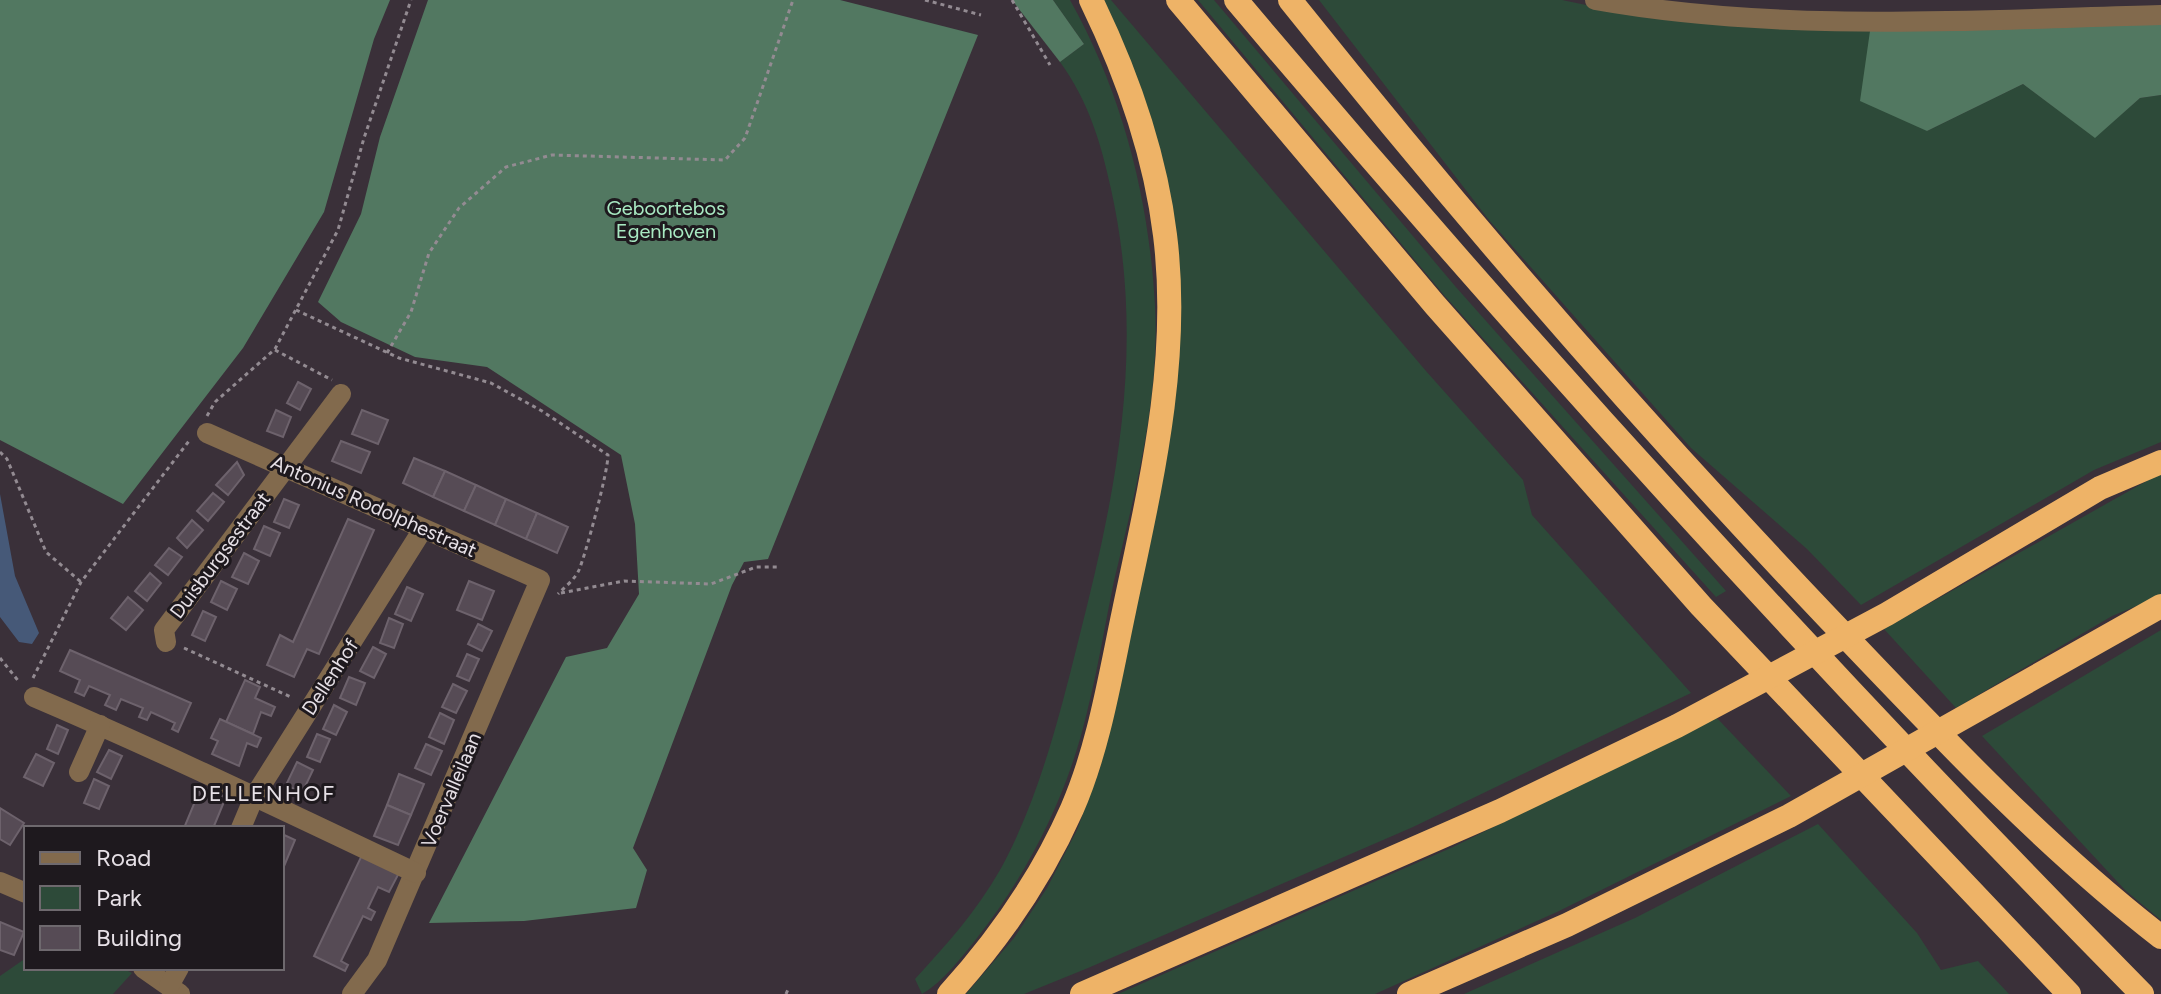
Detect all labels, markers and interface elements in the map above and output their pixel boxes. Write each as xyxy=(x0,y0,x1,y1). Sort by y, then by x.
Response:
park label: Geboortebos Egenhoven xyxy=(607,196,725,243)
street label: Antonius Rodolphestraat xyxy=(268,450,480,562)
street label: Duisburgsestraat xyxy=(165,487,275,623)
street label: Dellenhof xyxy=(297,634,364,719)
street label: Voervalleilaan xyxy=(416,729,486,851)
district label: DELLENHOF xyxy=(192,780,336,807)
legend xyxy=(24,826,284,970)
text: Road xyxy=(96,843,151,872)
text: Park xyxy=(96,883,142,912)
text: Building xyxy=(96,923,182,952)

